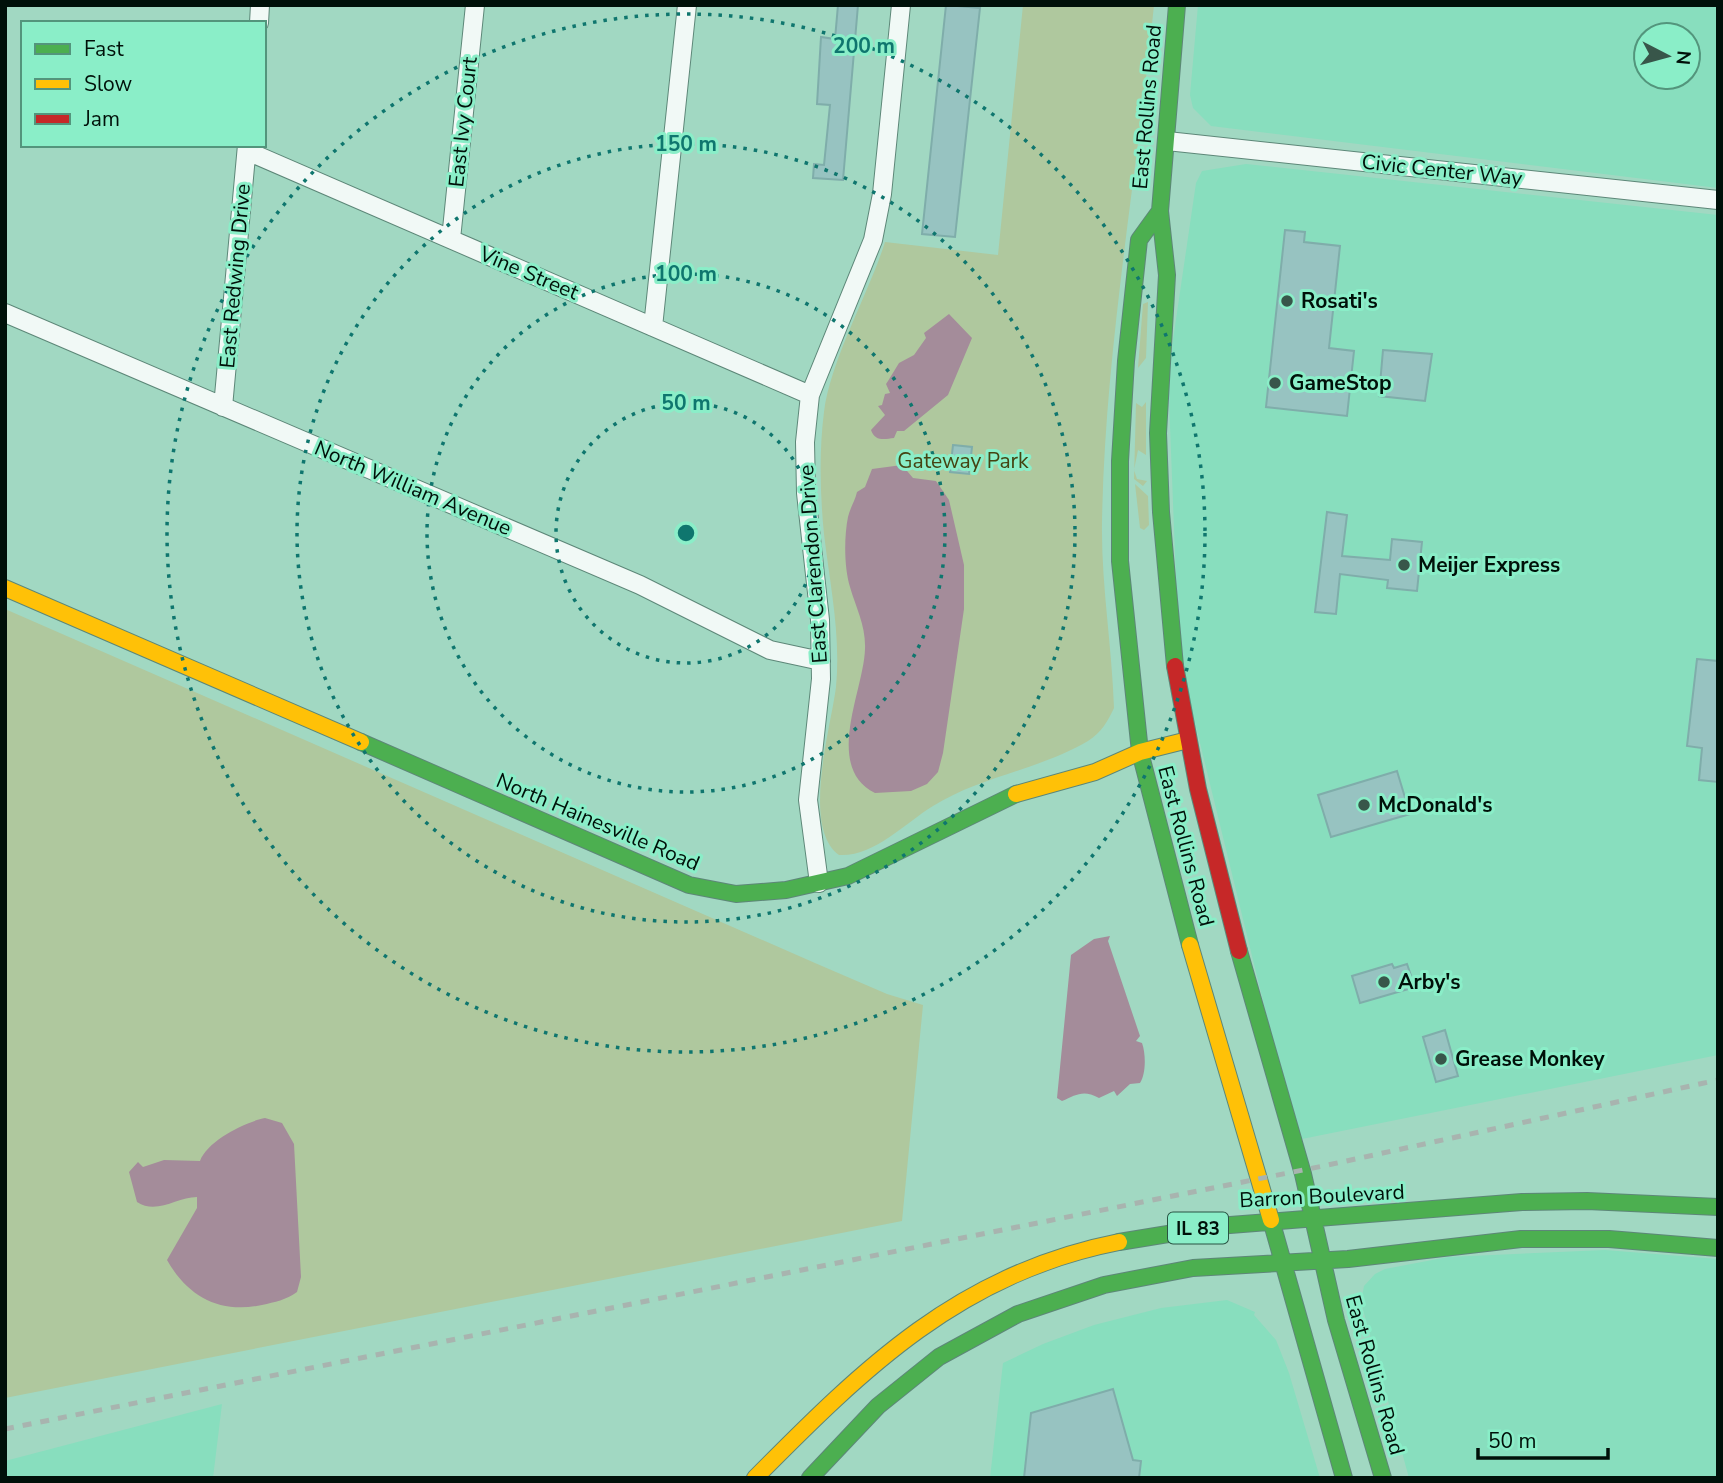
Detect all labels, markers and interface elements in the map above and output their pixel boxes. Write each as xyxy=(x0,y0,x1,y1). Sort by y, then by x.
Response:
legend xyxy=(21,21,266,147)
north arrow xyxy=(1632,21,1702,91)
street label: East Rollins Road xyxy=(1126,24,1168,190)
text: 200 m xyxy=(833,32,895,60)
text: Fast xyxy=(84,35,124,63)
text: N xyxy=(1669,49,1697,66)
street label: East Ivy Court xyxy=(442,55,484,189)
text: Slow xyxy=(84,70,133,98)
text: Jam xyxy=(83,105,120,133)
text: 150 m xyxy=(655,130,717,158)
street label: Civic Center Way xyxy=(1360,148,1524,192)
street label: East Redwing Drive xyxy=(213,183,257,369)
street label: Vine Street xyxy=(474,239,583,307)
text: 100 m xyxy=(655,260,717,288)
place label: Rosati's xyxy=(1301,287,1378,315)
marker: Rosati's xyxy=(1279,293,1295,309)
place label: GameStop xyxy=(1289,369,1392,397)
marker: GameStop xyxy=(1267,375,1283,391)
text: 50 m xyxy=(661,389,711,417)
street label: North William Avenue xyxy=(310,434,516,542)
park label: Gateway Park xyxy=(897,447,1029,475)
street label: East Clarendon Drive xyxy=(792,464,834,664)
centre of rings xyxy=(674,521,698,545)
place label: Meijer Express xyxy=(1418,551,1560,579)
marker: Meijer Express xyxy=(1396,557,1412,573)
street label: East Rollins Road xyxy=(1151,763,1221,929)
street label: North Hainesville Road xyxy=(492,766,704,878)
place label: McDonald's xyxy=(1378,791,1493,819)
marker: McDonald's xyxy=(1356,797,1372,813)
place label: Arby's xyxy=(1398,968,1461,996)
marker: Arby's xyxy=(1376,974,1392,990)
place label: Grease Monkey xyxy=(1455,1045,1606,1073)
marker: Grease Monkey xyxy=(1433,1051,1449,1067)
street label: Barron Boulevard xyxy=(1239,1178,1405,1214)
road number: IL 83 xyxy=(1168,1212,1228,1244)
street label: East Rollins Road xyxy=(1339,1292,1411,1458)
scale bar xyxy=(1478,1416,1608,1460)
text: 50 m xyxy=(1488,1427,1537,1455)

